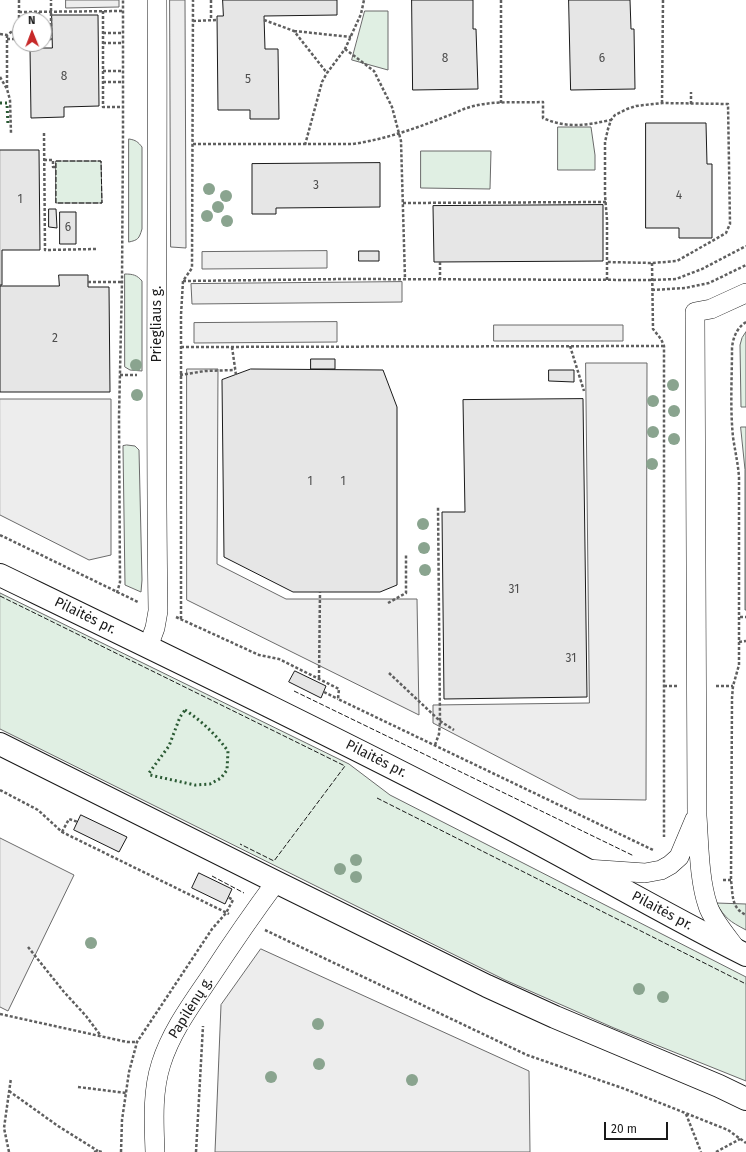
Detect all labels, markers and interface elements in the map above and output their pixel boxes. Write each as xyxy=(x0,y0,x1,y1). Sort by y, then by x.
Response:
north arrow xyxy=(12,12,52,52)
text: N xyxy=(28,14,36,27)
house number: 8 xyxy=(442,52,448,66)
house number: 6 xyxy=(599,52,605,66)
house number: 8 xyxy=(61,70,67,84)
house number: 5 xyxy=(245,73,251,87)
house number: 3 xyxy=(313,179,319,193)
house number: 4 xyxy=(676,189,682,203)
house number: 1 xyxy=(17,193,23,207)
house number: 6 xyxy=(65,221,71,235)
street label: Priegliaus g. xyxy=(149,286,165,362)
house number: 2 xyxy=(52,332,58,346)
house number: 1 xyxy=(307,475,313,489)
house number: 1 xyxy=(340,475,346,489)
house number: 31 xyxy=(509,583,519,597)
street label: Pilaitės pr. xyxy=(51,594,119,638)
house number: 31 xyxy=(566,652,576,666)
street label: Pilaitės pr. xyxy=(343,736,409,782)
street label: Pilaitės pr. xyxy=(629,888,695,934)
street label: Papilėnų g. xyxy=(165,974,217,1042)
scale bar xyxy=(606,1114,670,1140)
text: 20 m xyxy=(611,1122,637,1136)

